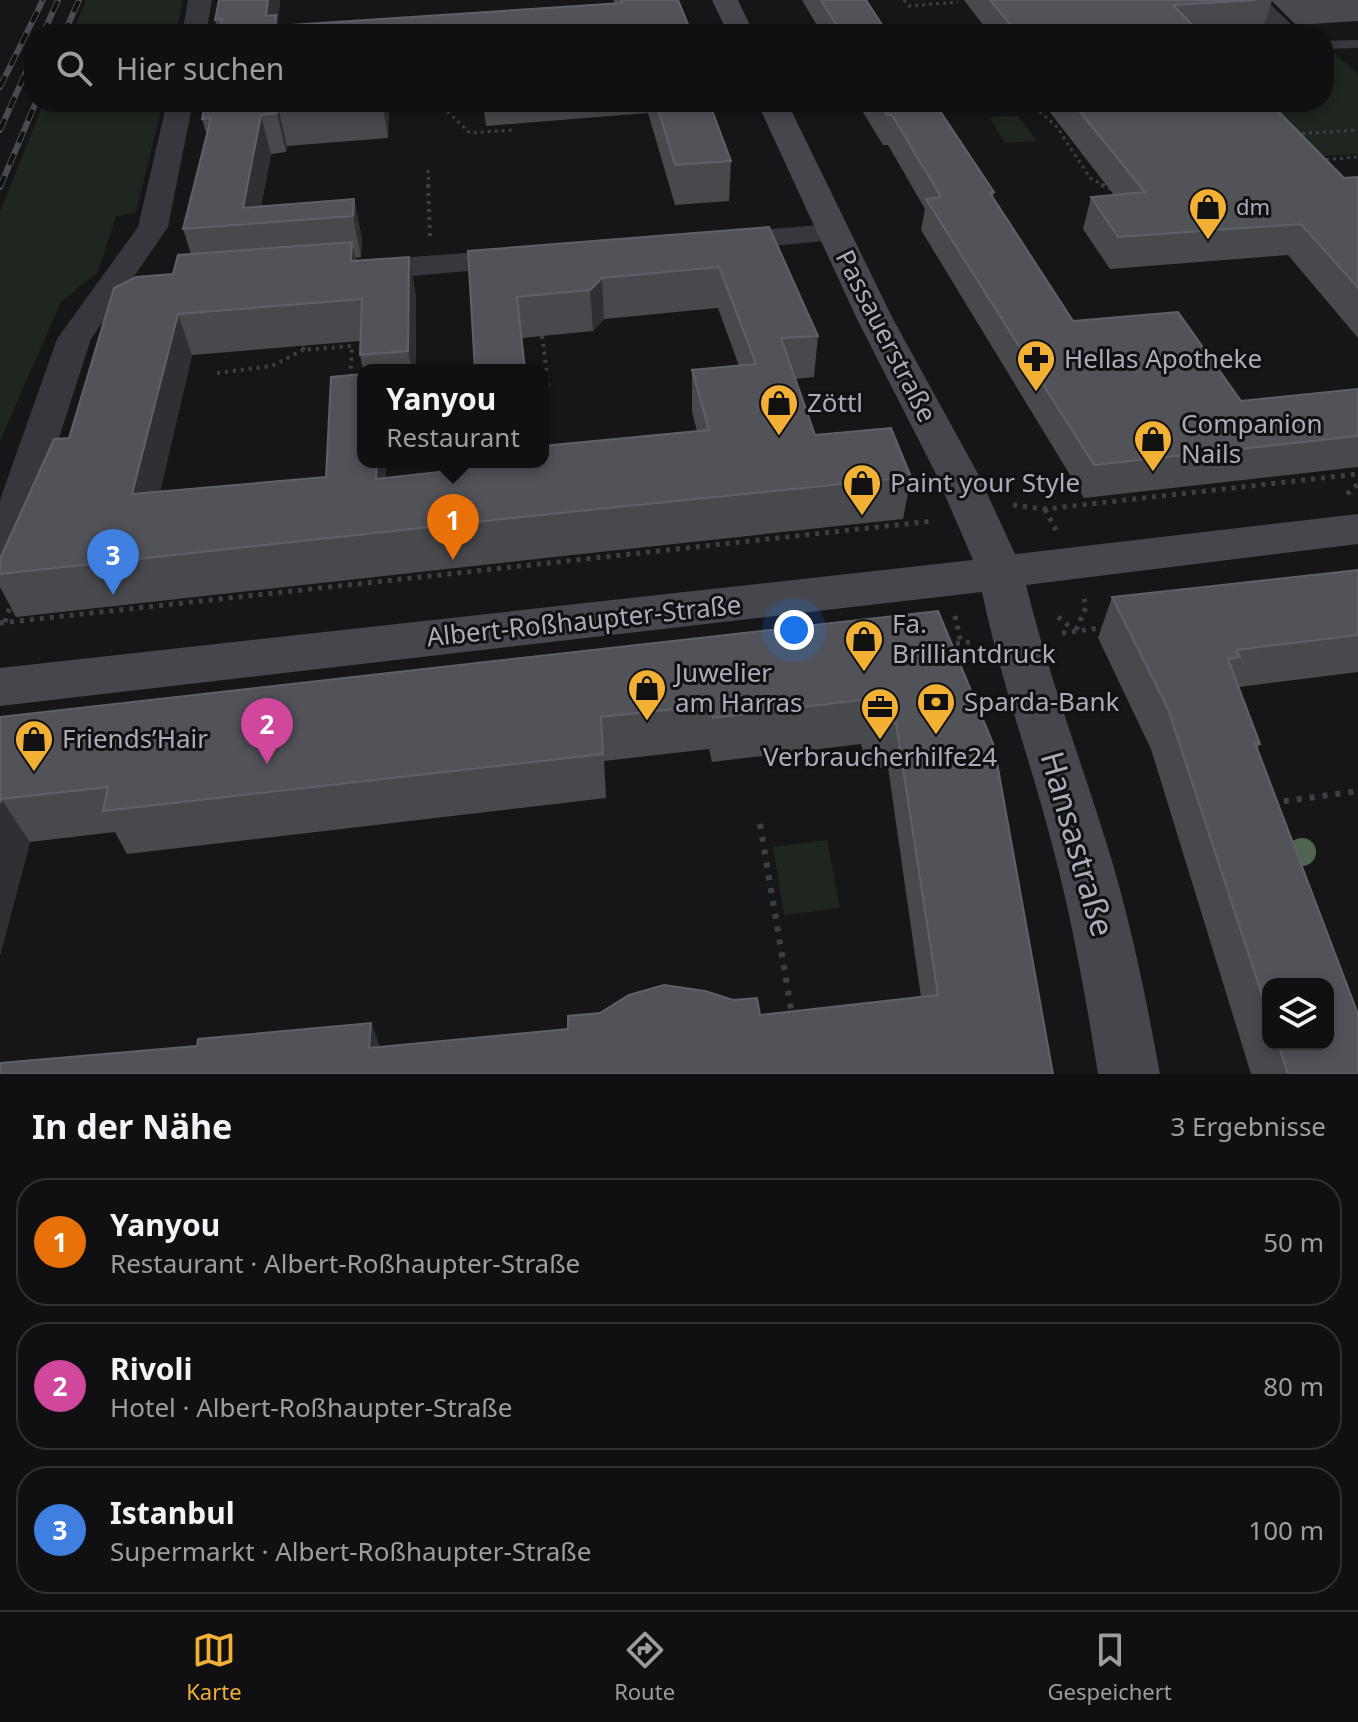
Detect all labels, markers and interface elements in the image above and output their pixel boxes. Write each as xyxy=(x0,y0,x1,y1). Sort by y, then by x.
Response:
search box xyxy=(24,24,1334,112)
icon: search xyxy=(52,46,96,90)
text: Hier suchen xyxy=(116,48,284,89)
shop icon: dm xyxy=(1187,186,1229,241)
place label: dm xyxy=(1236,191,1270,221)
street label: Passauerstraße xyxy=(828,243,946,428)
pharmacy icon: Hellas Apotheke xyxy=(1015,338,1057,393)
place label: Hellas Apotheke xyxy=(1064,340,1262,376)
popup xyxy=(357,364,549,468)
text: Yanyou xyxy=(386,378,496,419)
shop icon: Zöttl xyxy=(758,382,800,437)
place label: Zöttl xyxy=(807,384,863,420)
place label: Companion Nails xyxy=(1181,405,1323,471)
shop icon: Companion Nails xyxy=(1132,418,1174,473)
text: Restaurant xyxy=(386,419,520,455)
shop icon: Paint your Style xyxy=(841,462,883,517)
place label: Paint your Style xyxy=(890,464,1080,500)
pin: 1 xyxy=(427,494,479,560)
pin: 3 xyxy=(87,529,139,595)
street label: Albert-Roßhaupter-Straße xyxy=(425,586,743,654)
place label: Fa. Brilliantdruck xyxy=(892,605,1056,671)
your location xyxy=(774,610,814,650)
shop icon: Fa. Brilliantdruck xyxy=(843,618,885,673)
place label: Juwelier am Harras xyxy=(672,654,803,720)
shop icon: Juwelier am Harras xyxy=(626,667,668,722)
bank icon: Sparda-Bank xyxy=(915,681,957,736)
place label: Sparda-Bank xyxy=(964,683,1120,719)
office icon: Verbraucherhilfe24 xyxy=(859,686,901,741)
pin: 2 xyxy=(241,698,293,764)
shop icon: Friends’Hair xyxy=(13,718,55,773)
place label: Friends’Hair xyxy=(62,720,208,756)
place label: Verbraucherhilfe24 xyxy=(763,738,997,774)
street label: Hansastraße xyxy=(1032,746,1125,941)
map controls xyxy=(1262,978,1334,1050)
button: layers xyxy=(1262,978,1334,1050)
text: In der Nähe xyxy=(32,1103,232,1149)
text: 3 Ergebnisse xyxy=(1170,1108,1326,1144)
text: Yanyou xyxy=(110,1204,220,1245)
text: 1 xyxy=(53,1224,67,1260)
text: 50 m xyxy=(1263,1224,1324,1260)
text: Restaurant · Albert-Roßhaupter-Straße xyxy=(110,1245,580,1281)
text: Rivoli xyxy=(110,1348,192,1389)
text: 2 xyxy=(53,1368,67,1404)
text: 80 m xyxy=(1263,1368,1324,1404)
text: Hotel · Albert-Roßhaupter-Straße xyxy=(110,1389,512,1425)
text: Istanbul xyxy=(110,1492,235,1533)
text: 3 xyxy=(53,1512,67,1548)
text: 100 m xyxy=(1248,1512,1324,1548)
text: Supermarkt · Albert-Roßhaupter-Straße xyxy=(110,1533,591,1569)
tab: Karte xyxy=(186,1628,242,1706)
tab: Route xyxy=(614,1628,675,1706)
tab: Gespeichert xyxy=(1048,1628,1172,1706)

